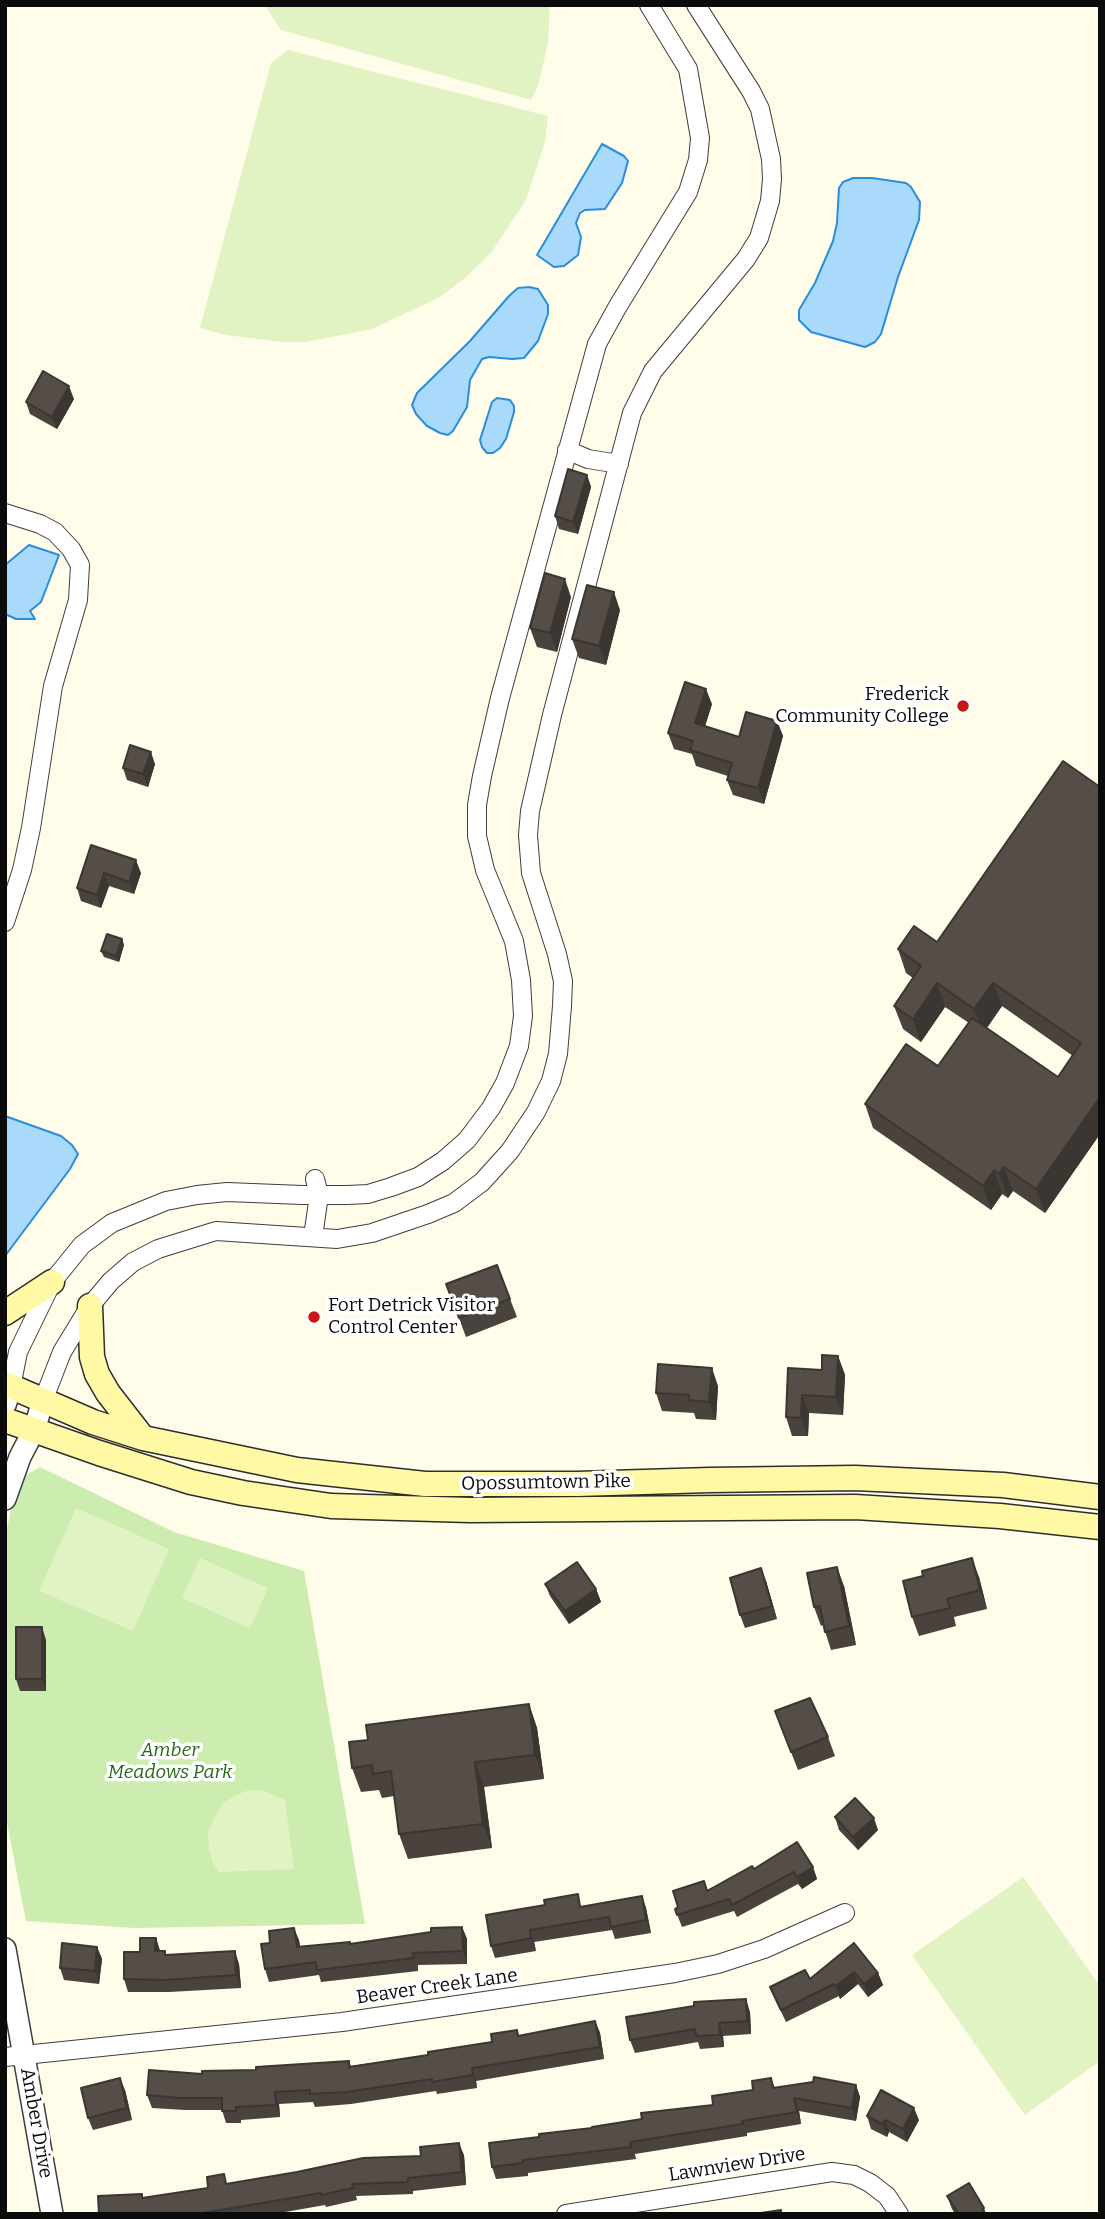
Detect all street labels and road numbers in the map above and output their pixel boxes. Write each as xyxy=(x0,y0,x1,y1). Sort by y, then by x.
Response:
street label: Opossumtown Pike xyxy=(461,1470,631,1496)
street label: Beaver Creek Lane xyxy=(355,1964,519,2010)
street label: Amber Drive xyxy=(15,2066,57,2180)
street label: Lawnview Drive xyxy=(667,2143,807,2187)

